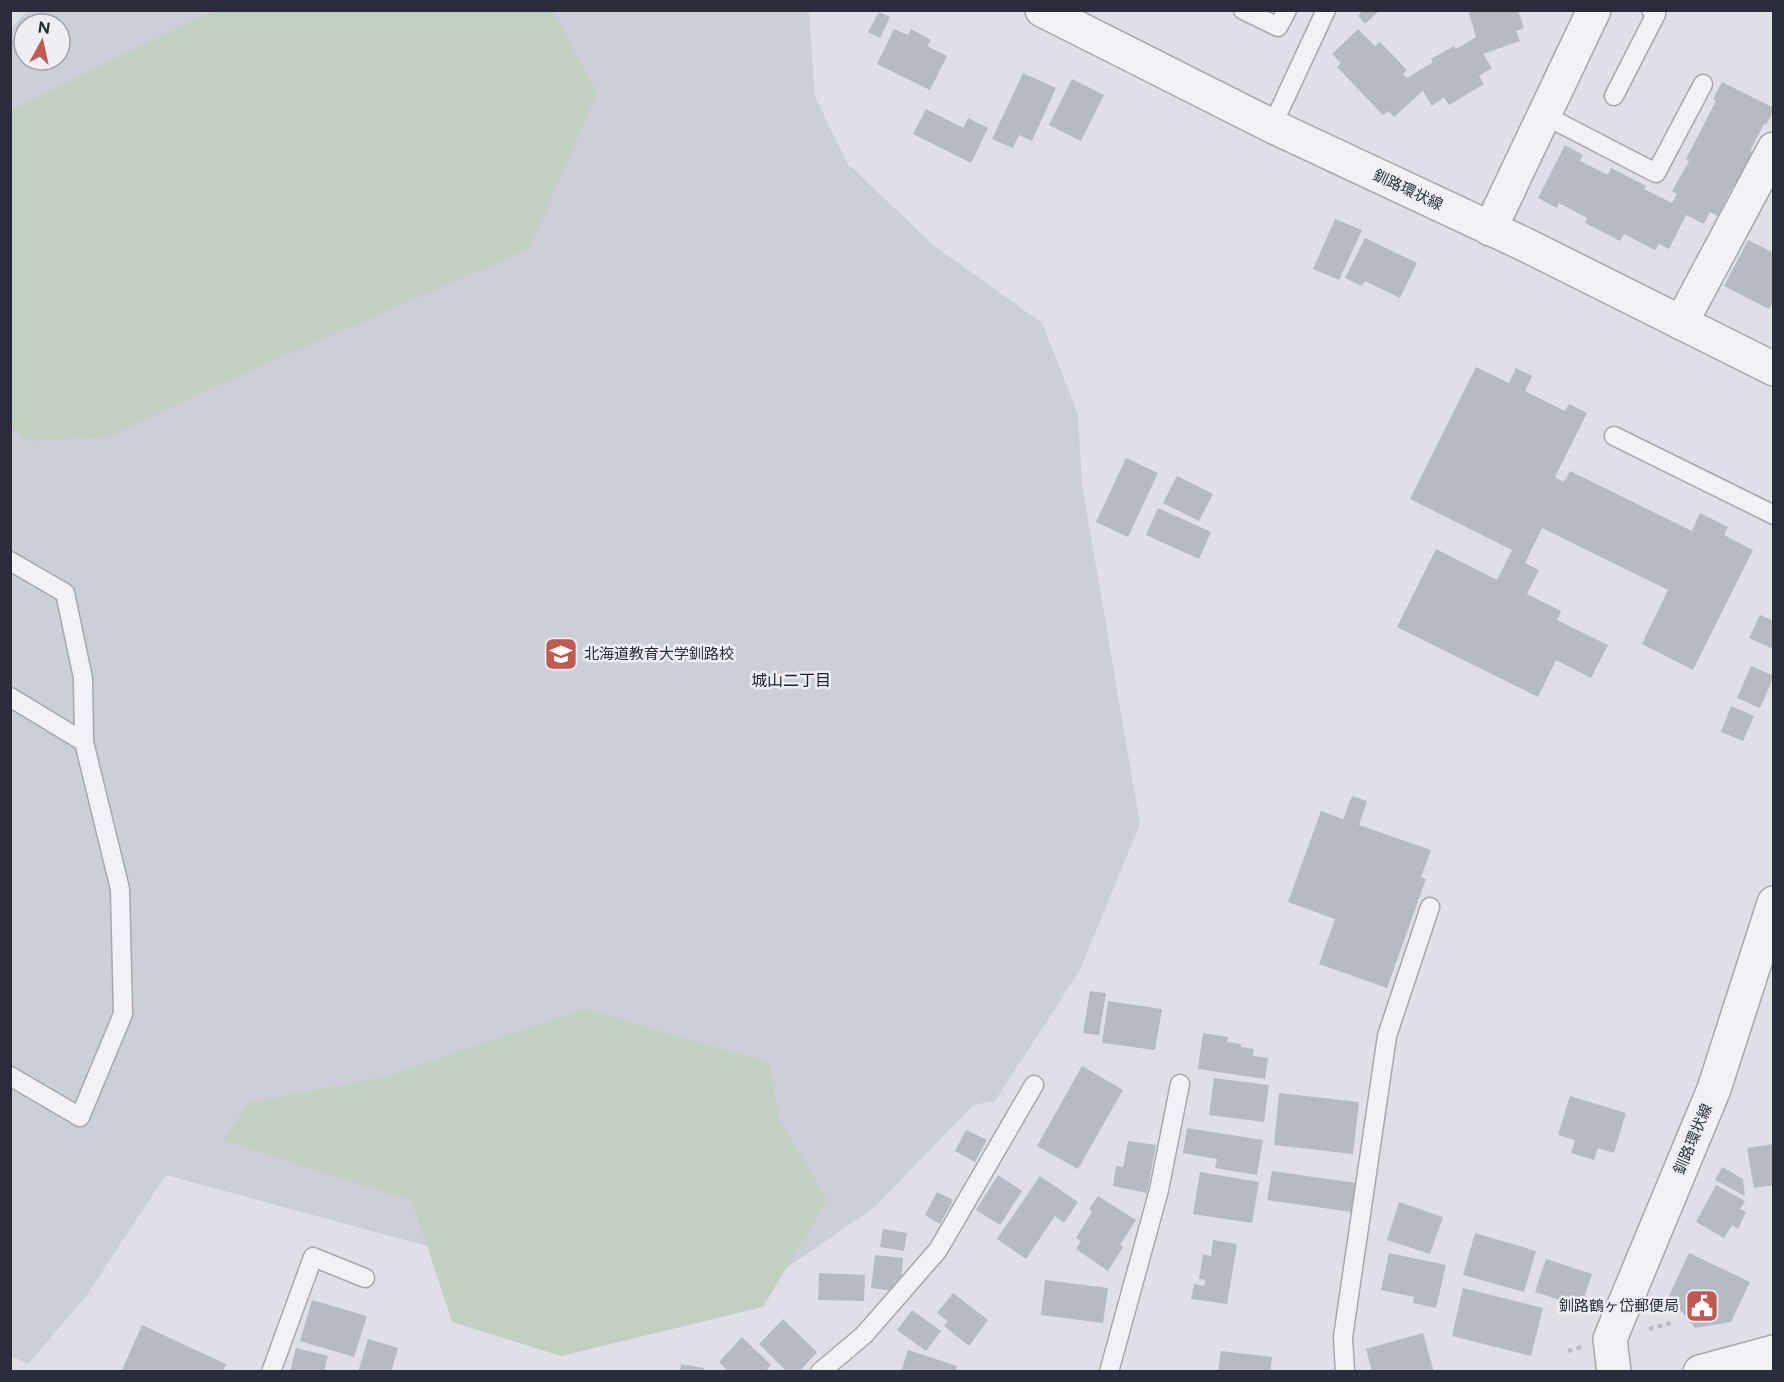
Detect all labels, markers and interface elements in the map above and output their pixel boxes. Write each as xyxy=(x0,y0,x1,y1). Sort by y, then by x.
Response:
north arrow xyxy=(12,12,72,72)
text: N xyxy=(37,17,51,38)
street label: 釧路環状線 xyxy=(1370,166,1446,214)
school or university icon: 北海道教育大学釧路校 xyxy=(543,636,579,672)
place label: 北海道教育大学釧路校 xyxy=(584,645,734,663)
district label: 城山二丁目 xyxy=(751,671,831,690)
street label: 釧路環状線 xyxy=(1670,1101,1716,1177)
public building icon: 釧路鶴ヶ岱郵便局 xyxy=(1684,1288,1720,1324)
place label: 釧路鶴ヶ岱郵便局 xyxy=(1559,1297,1679,1315)

